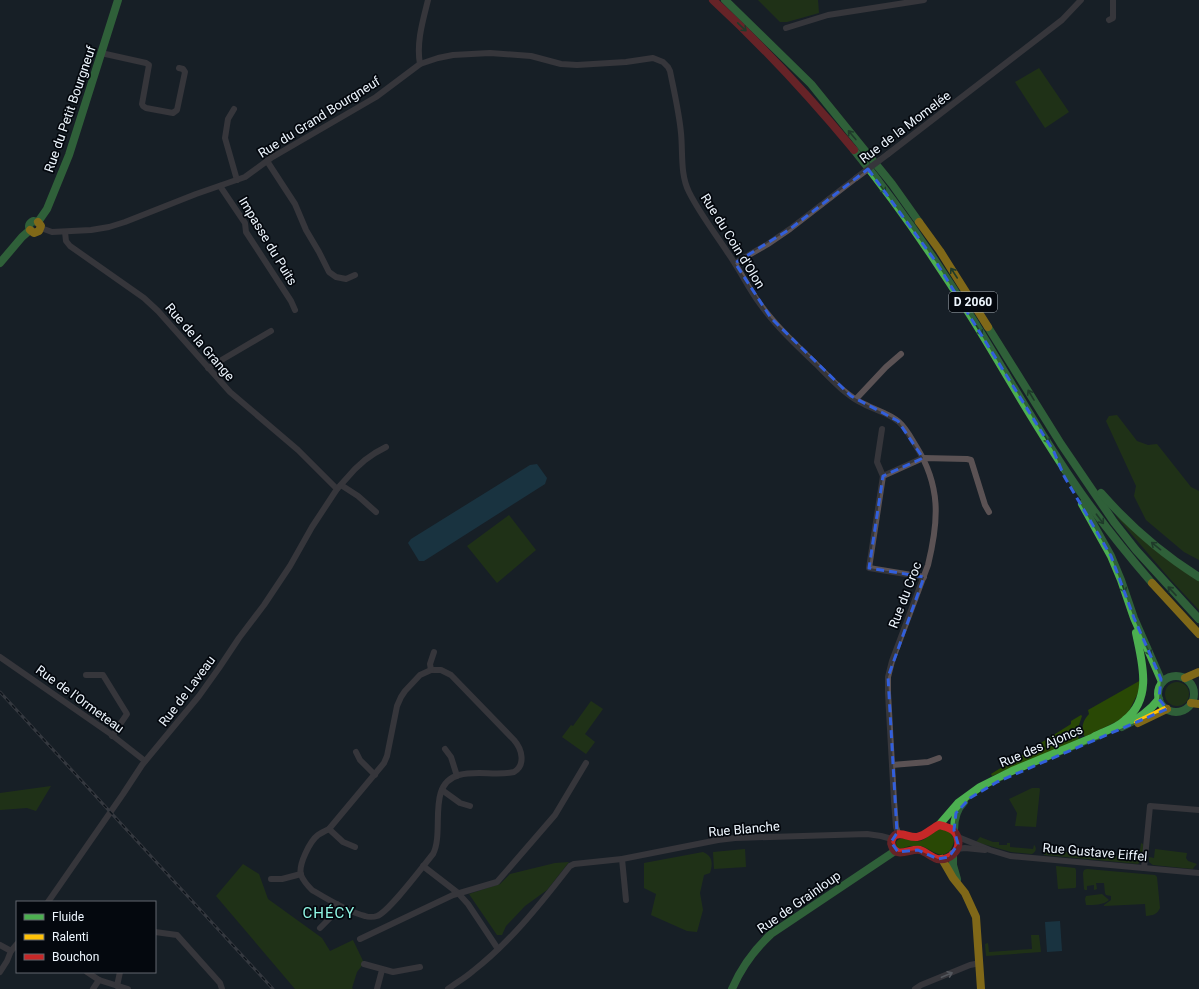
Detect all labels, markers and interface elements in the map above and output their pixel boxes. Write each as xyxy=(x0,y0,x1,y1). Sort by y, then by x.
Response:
one-way arrow xyxy=(737,22,747,32)
street label: Rue du Petit Bourgneuf xyxy=(41,43,99,174)
street label: Rue du Grand Bourgneuf xyxy=(255,73,383,161)
street label: Rue de la Momelée xyxy=(856,88,954,166)
one-way arrow xyxy=(848,130,857,140)
one-way arrow xyxy=(878,182,886,193)
street label: Rue du Coin d'Olon xyxy=(698,191,768,291)
street label: Impasse du Puits xyxy=(236,194,300,288)
one-way arrow xyxy=(950,267,958,279)
road number: D 2060 xyxy=(949,292,997,312)
street label: Rue de la Grange xyxy=(162,300,238,384)
one-way arrow xyxy=(975,324,983,336)
one-way arrow xyxy=(1026,389,1034,401)
one-way arrow xyxy=(1042,432,1050,444)
one-way arrow xyxy=(1096,513,1104,524)
one-way arrow xyxy=(1150,542,1161,551)
street label: Rue du Croc xyxy=(885,559,925,630)
one-way arrow xyxy=(1120,580,1128,592)
one-way arrow xyxy=(1167,586,1177,596)
one-way arrow xyxy=(1145,644,1153,656)
street label: Rue de Laveau xyxy=(156,653,218,729)
street label: Rue de l'Ormeteau xyxy=(33,662,127,736)
street label: Rue des Ajoncs xyxy=(997,722,1085,770)
street label: Rue Blanche xyxy=(708,818,780,840)
street label: Rue Gustave Eiffel xyxy=(1042,840,1148,864)
street label: Rue de Grainloup xyxy=(754,868,844,936)
legend xyxy=(16,901,156,973)
district label: CHÉCY xyxy=(303,904,355,922)
text: Fluide xyxy=(52,910,84,924)
text: Ralenti xyxy=(52,930,89,944)
text: Bouchon xyxy=(52,950,99,964)
one-way arrow xyxy=(940,970,952,978)

